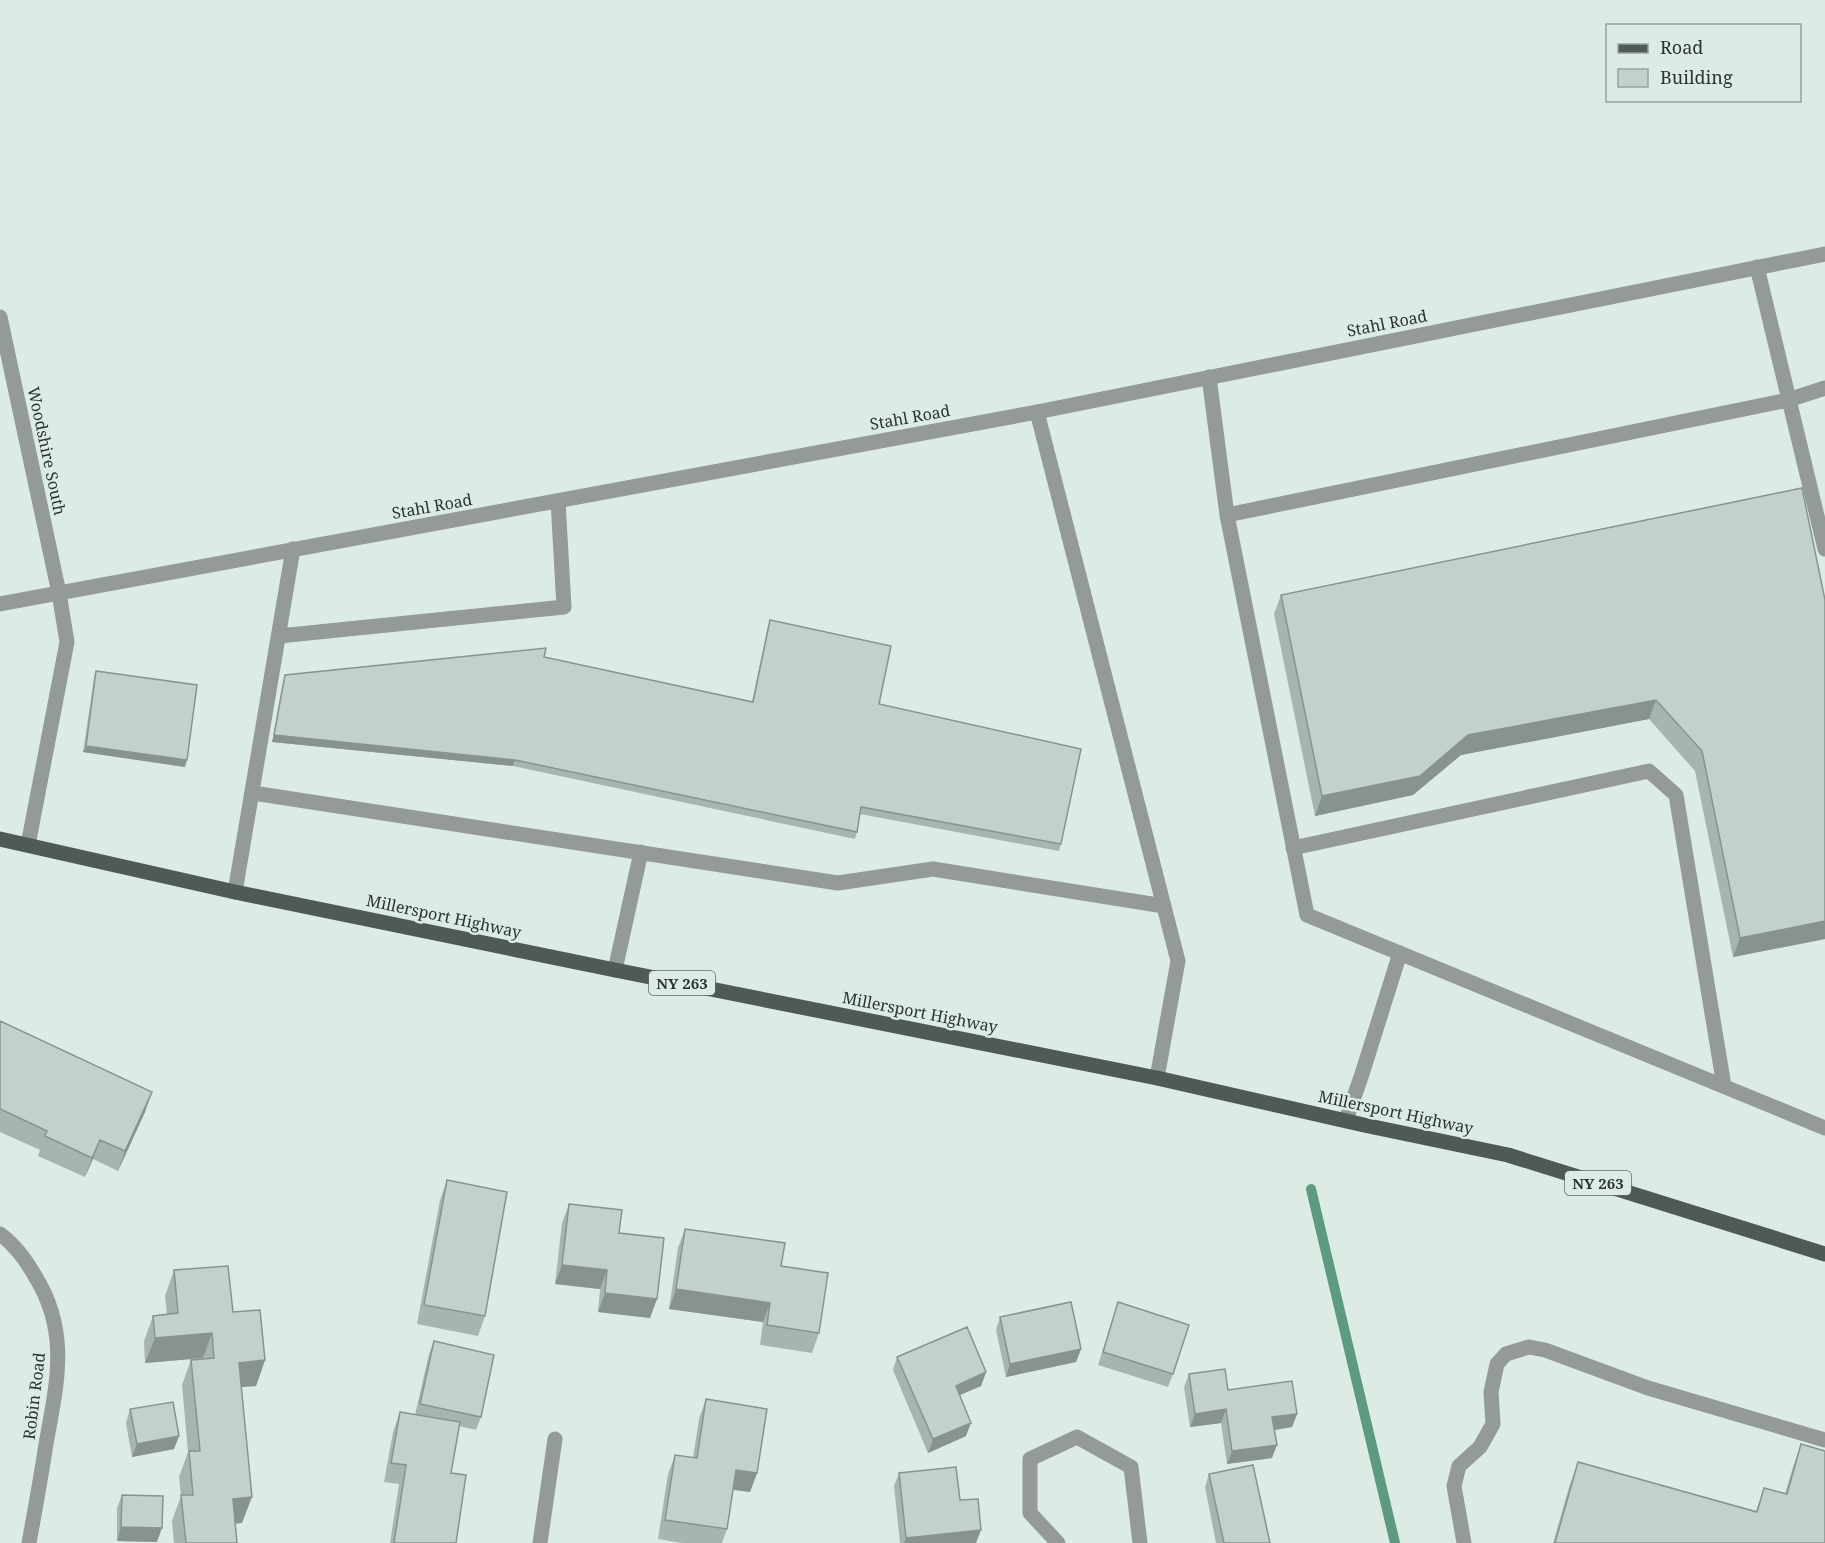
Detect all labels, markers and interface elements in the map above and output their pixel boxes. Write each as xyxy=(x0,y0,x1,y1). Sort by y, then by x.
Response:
legend xyxy=(1606,24,1801,102)
text: Road xyxy=(1660,35,1703,59)
text: Building xyxy=(1660,65,1733,89)
street label: Stahl Road xyxy=(1345,304,1429,342)
street label: Woodshire South xyxy=(23,385,71,517)
street label: Stahl Road xyxy=(868,399,952,435)
street label: Stahl Road xyxy=(390,488,474,524)
street label: Millersport Highway xyxy=(365,889,524,943)
road number: NY 263 xyxy=(649,971,715,995)
street label: Millersport Highway xyxy=(840,986,1001,1038)
street label: Millersport Highway xyxy=(1317,1085,1476,1139)
road number: NY 263 xyxy=(1565,1171,1631,1195)
street label: Robin Road xyxy=(18,1351,50,1441)

